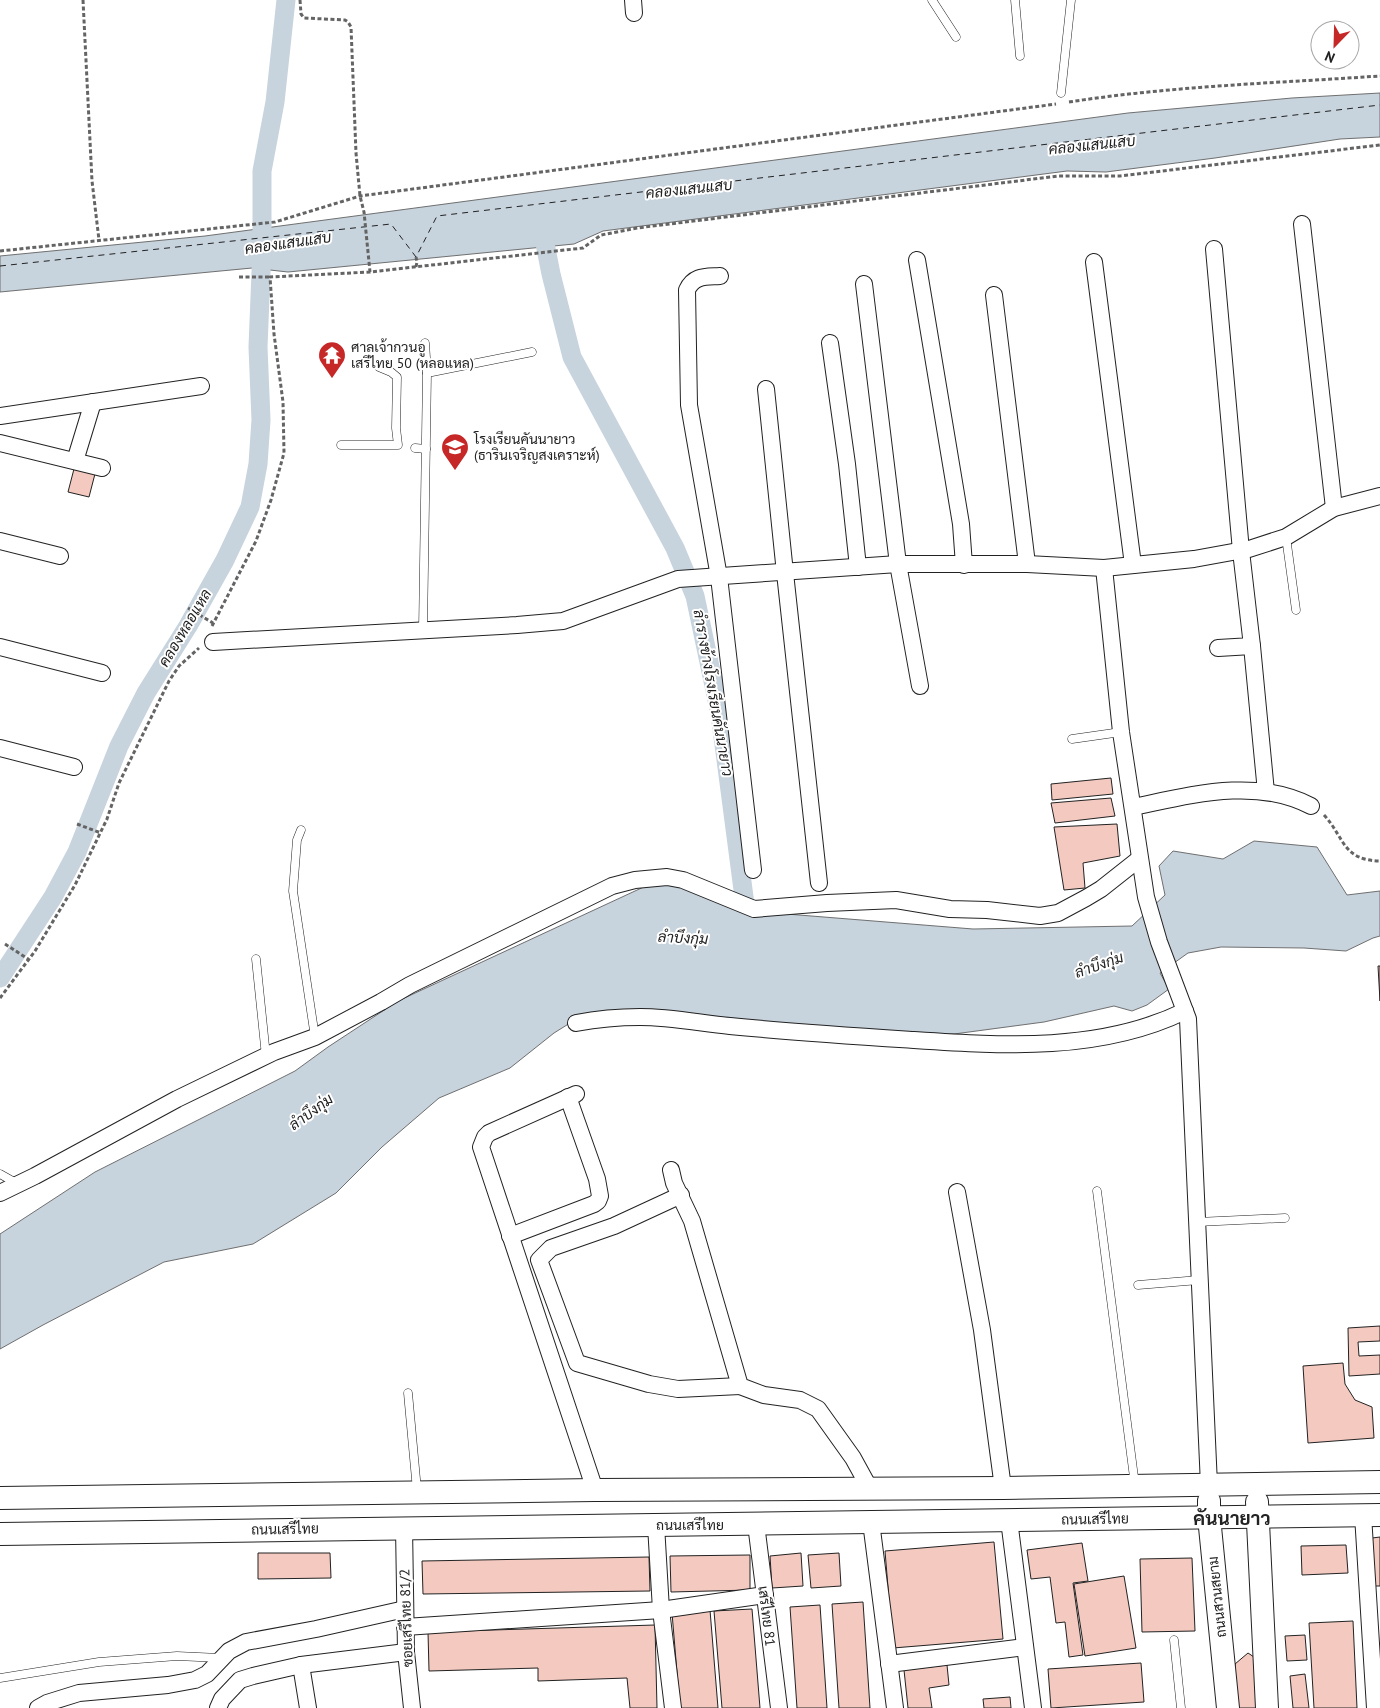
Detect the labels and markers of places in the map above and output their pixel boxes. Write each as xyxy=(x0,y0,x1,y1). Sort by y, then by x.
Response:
place label: ศาลเจ้ากวนอู เสรีไทย 50 (หลอแหล) xyxy=(351,338,474,372)
temple icon: ศาลเจ้ากวนอู เสรีไทย 50 (หลอแหล) xyxy=(317,340,347,379)
place label: โรงเรียนคันนายาว (ธารินเจริญสงเคราะห์) xyxy=(473,430,600,464)
school or university icon: โรงเรียนคันนายาว (ธารินเจริญสงเคราะห์) xyxy=(440,432,470,471)

